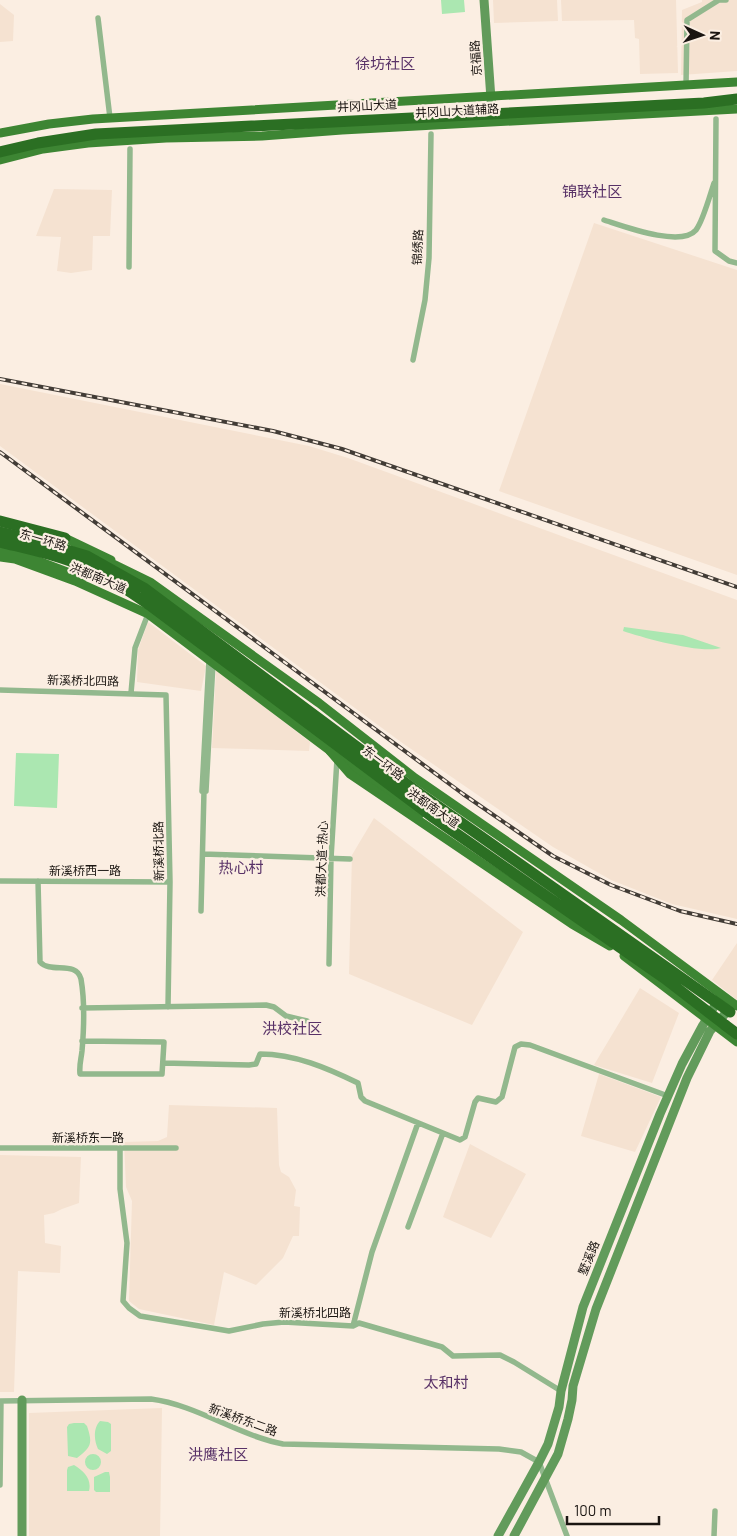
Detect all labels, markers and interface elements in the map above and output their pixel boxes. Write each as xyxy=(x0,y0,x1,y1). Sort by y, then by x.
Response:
north arrow xyxy=(677,10,727,60)
text: N xyxy=(707,31,724,41)
street label: 京福路 xyxy=(467,40,483,77)
district label: 徐坊社区 xyxy=(355,54,415,72)
street label: 井冈山大道 xyxy=(337,96,397,114)
street label: 井冈山大道辅路 xyxy=(415,101,499,119)
district label: 锦联社区 xyxy=(562,182,622,200)
street label: 锦绣路 xyxy=(409,229,425,265)
street label: 东一环路 xyxy=(18,526,68,552)
street label: 洪都南大道 xyxy=(68,559,129,595)
street label: 新溪桥北四路 xyxy=(47,672,119,688)
street label: 东一环路 xyxy=(360,742,407,782)
street label: 洪都南大道 xyxy=(405,784,462,830)
street label: 洪都大道-热心 xyxy=(313,820,329,898)
street label: 新溪桥北路 xyxy=(150,821,166,881)
district label: 热心村 xyxy=(218,858,264,876)
street label: 新溪桥西一路 xyxy=(49,863,121,877)
district label: 洪校社区 xyxy=(262,1019,322,1037)
street label: 新溪桥东一路 xyxy=(52,1130,124,1144)
street label: 墅溪路 xyxy=(575,1238,601,1277)
street label: 新溪桥北四路 xyxy=(279,1305,351,1319)
district label: 太和村 xyxy=(423,1373,469,1391)
street label: 新溪桥东二路 xyxy=(207,1400,280,1438)
district label: 洪鹰社区 xyxy=(188,1445,248,1463)
scale bar xyxy=(567,1494,660,1526)
text: 100 m xyxy=(574,1501,612,1519)

